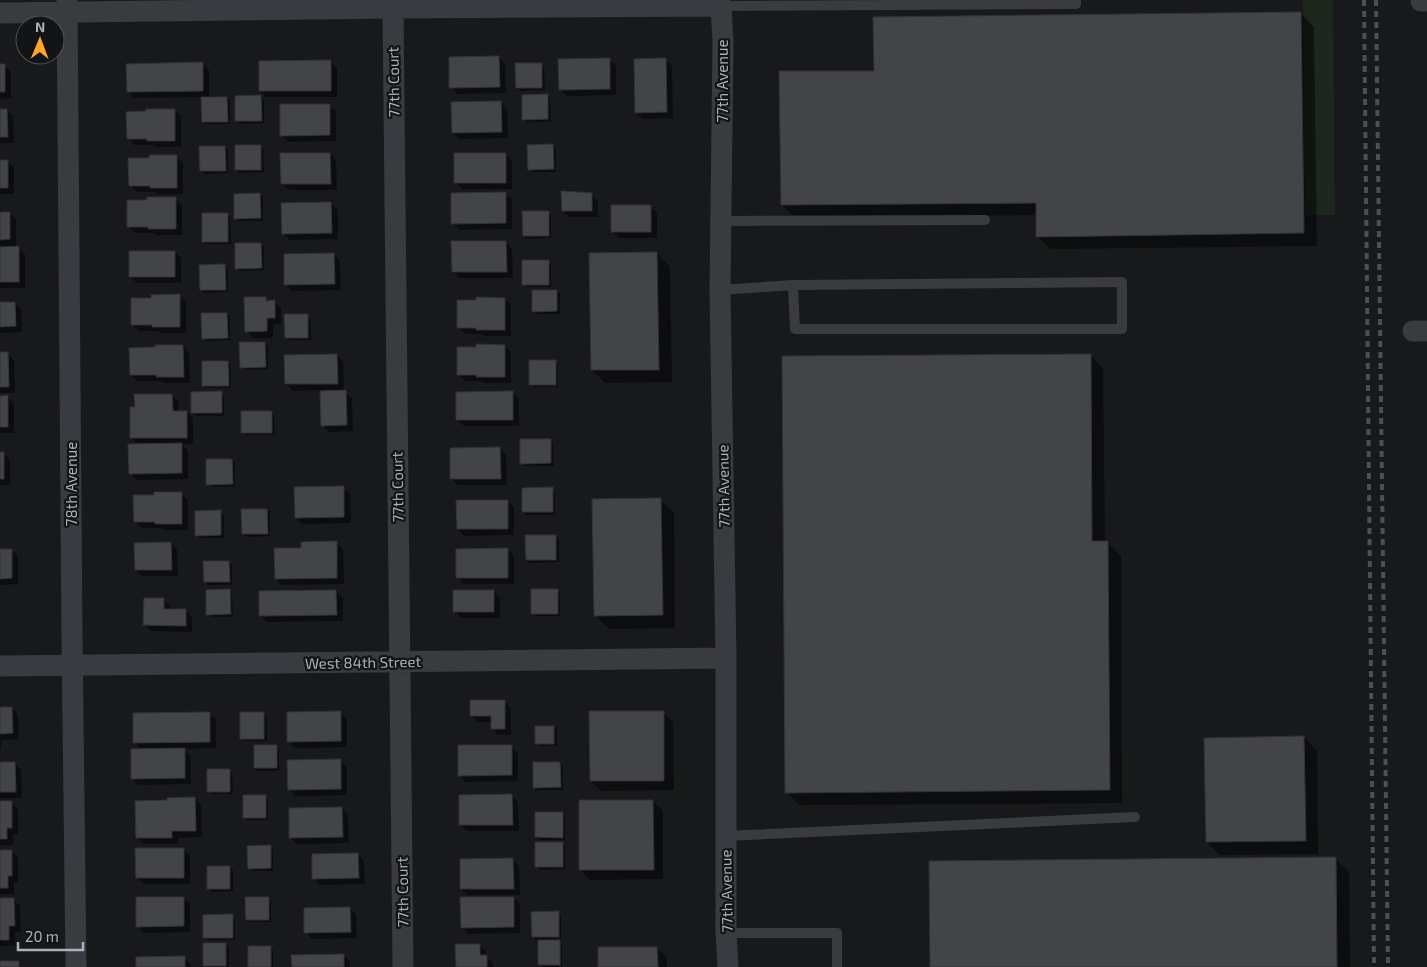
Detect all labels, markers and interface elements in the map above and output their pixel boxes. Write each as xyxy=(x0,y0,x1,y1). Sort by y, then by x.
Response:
north arrow xyxy=(15,15,65,65)
text: N xyxy=(35,18,45,35)
street label: 77th Avenue xyxy=(713,39,731,123)
street label: 77th Court xyxy=(383,46,403,117)
street label: 78th Avenue xyxy=(62,442,80,526)
street label: 77th Avenue xyxy=(713,444,733,528)
street label: 77th Court xyxy=(387,451,407,522)
street label: West 84th Street xyxy=(305,652,422,672)
street label: 77th Avenue xyxy=(716,849,736,933)
street label: 77th Court xyxy=(392,856,412,927)
scale bar xyxy=(18,920,82,952)
text: 20 m xyxy=(25,927,59,945)

